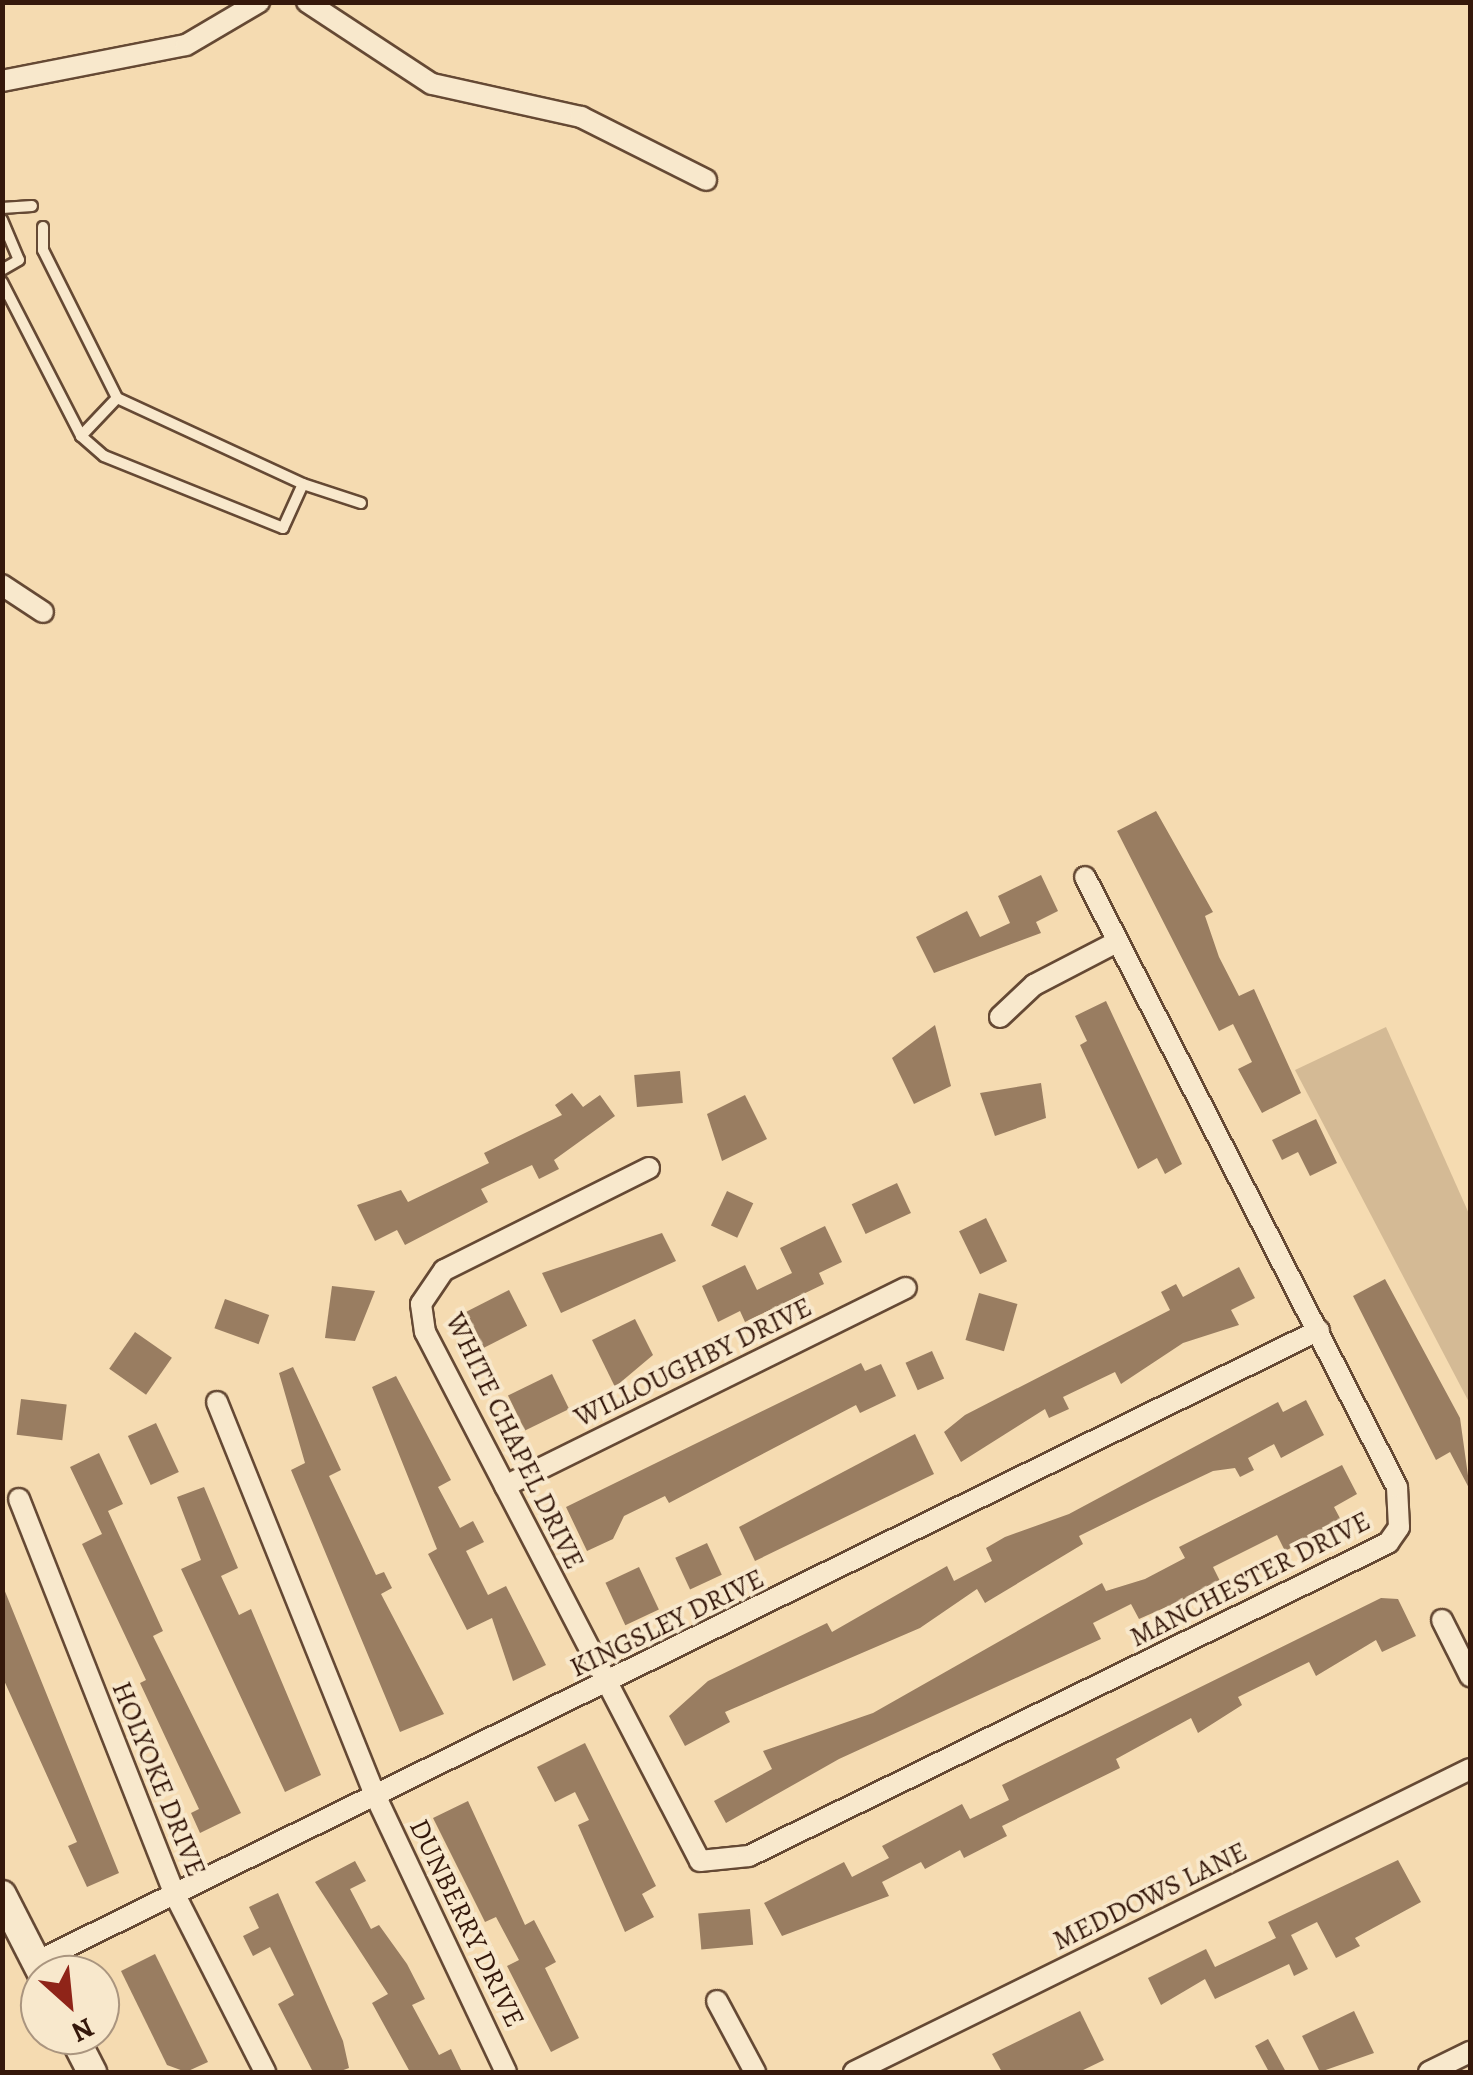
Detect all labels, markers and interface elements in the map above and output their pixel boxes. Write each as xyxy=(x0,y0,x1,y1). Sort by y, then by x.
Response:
street label: WILLOUGHBY DRIVE xyxy=(569,1290,817,1434)
street label: WHITE CHAPEL DRIVE xyxy=(438,1307,592,1575)
street label: MANCHESTER DRIVE xyxy=(1124,1504,1376,1654)
street label: KINGSLEY DRIVE xyxy=(564,1561,770,1685)
street label: HOLYOKE DRIVE xyxy=(105,1676,213,1882)
street label: DUNBERRY DRIVE xyxy=(402,1813,532,2033)
street label: MEDDOWS LANE xyxy=(1047,1834,1253,1958)
north arrow xyxy=(20,1955,120,2055)
text: N xyxy=(65,2008,100,2052)

